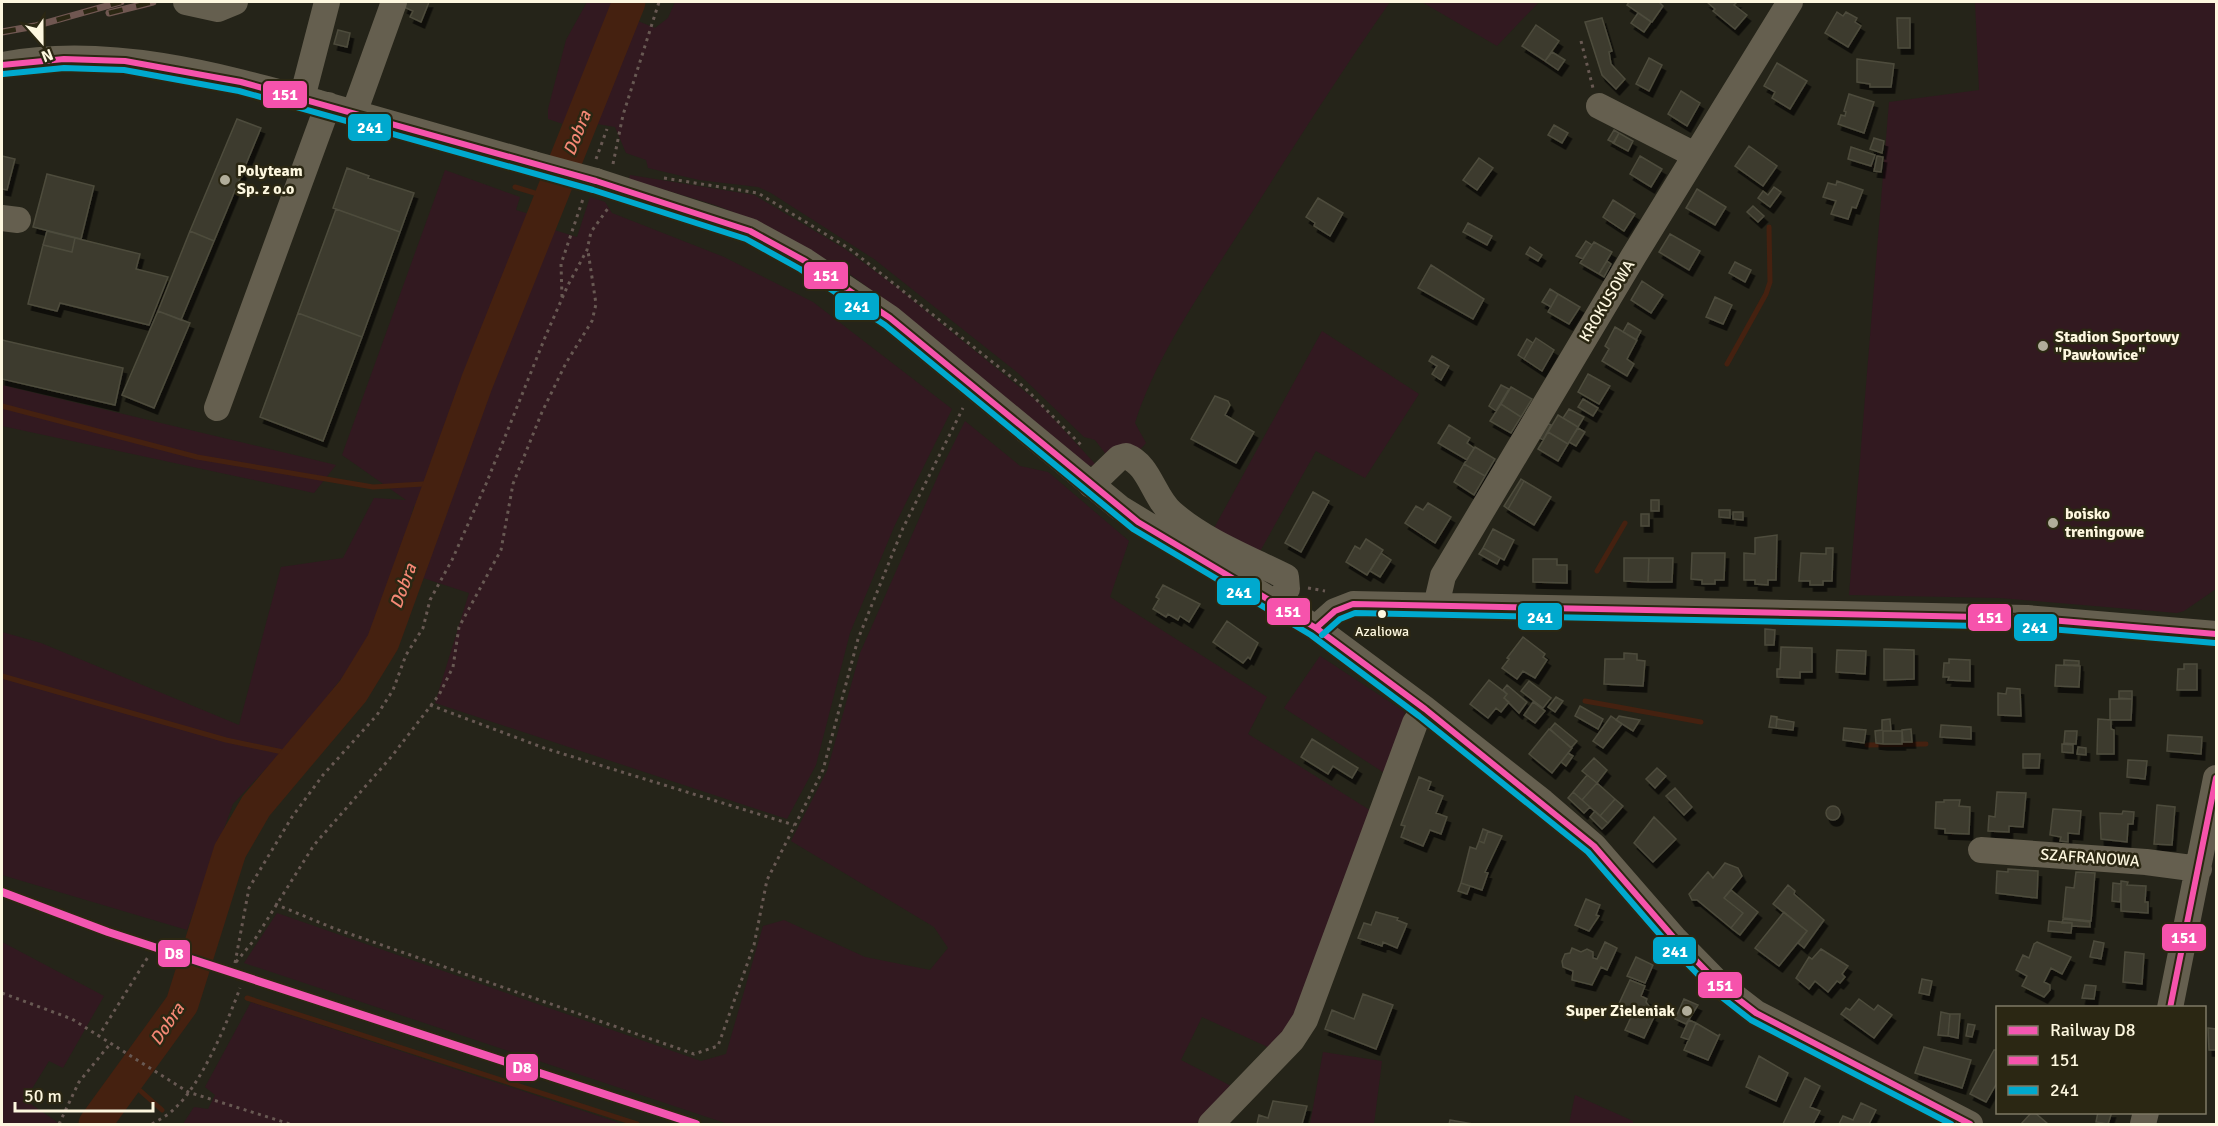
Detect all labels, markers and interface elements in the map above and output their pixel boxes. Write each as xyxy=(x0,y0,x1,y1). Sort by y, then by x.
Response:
north arrow xyxy=(12,12,72,72)
text: N xyxy=(38,44,56,66)
line badge: 151 xyxy=(262,80,308,109)
text: 151 xyxy=(272,85,298,105)
water label: Dobra xyxy=(558,107,596,159)
line badge: 241 xyxy=(347,113,392,142)
text: 241 xyxy=(357,118,383,138)
place label: Polyteam Sp. z o.o xyxy=(237,161,303,199)
marker: Polyteam Sp. z o.o xyxy=(218,173,232,187)
street label: KROKUSOWA xyxy=(1575,256,1639,346)
line badge: 151 xyxy=(803,261,849,290)
text: 151 xyxy=(813,266,839,286)
line badge: 241 xyxy=(834,292,880,321)
text: 241 xyxy=(844,297,870,317)
place label: Stadion Sportowy "Pawłowice" xyxy=(2055,327,2179,365)
marker: Stadion Sportowy "Pawłowice" xyxy=(2036,339,2050,353)
place label: boisko treningowe xyxy=(2064,504,2144,542)
marker: boisko treningowe xyxy=(2046,516,2060,530)
water label: Dobra xyxy=(385,560,422,611)
line badge: 241 xyxy=(1216,577,1261,606)
text: 241 xyxy=(1226,583,1252,603)
line badge: 151 xyxy=(1266,597,1311,626)
text: 151 xyxy=(1275,602,1301,622)
line badge: 241 xyxy=(1517,602,1563,631)
line badge: 151 xyxy=(1967,603,2012,632)
marker: Azaliowa xyxy=(1376,608,1388,620)
text: 241 xyxy=(1527,608,1553,628)
text: 151 xyxy=(1977,608,2003,628)
line badge: 241 xyxy=(2013,613,2058,642)
text: 241 xyxy=(2022,618,2048,638)
place label: Azaliowa xyxy=(1355,623,1409,640)
street label: SZAFRANOWA xyxy=(2040,845,2141,871)
line badge: 151 xyxy=(2161,923,2207,952)
text: 151 xyxy=(2171,928,2197,948)
line badge: 241 xyxy=(1652,936,1697,965)
line badge: D8 xyxy=(157,939,191,968)
text: 241 xyxy=(1662,942,1688,962)
text: D8 xyxy=(164,944,184,964)
line badge: 151 xyxy=(1697,971,1743,999)
text: 151 xyxy=(1707,976,1733,996)
water label: Dobra xyxy=(145,998,190,1049)
place label: Super Zieleniak xyxy=(1566,1001,1676,1021)
marker: Super Zieleniak xyxy=(1680,1004,1694,1018)
legend xyxy=(1996,1006,2206,1114)
text: Railway D8 xyxy=(2050,1019,2135,1041)
text: 151 xyxy=(2050,1049,2079,1071)
line badge: D8 xyxy=(505,1053,539,1082)
text: D8 xyxy=(512,1058,532,1078)
scale bar xyxy=(15,1075,153,1113)
text: 241 xyxy=(2050,1079,2079,1101)
text: 50 m xyxy=(24,1085,62,1107)

